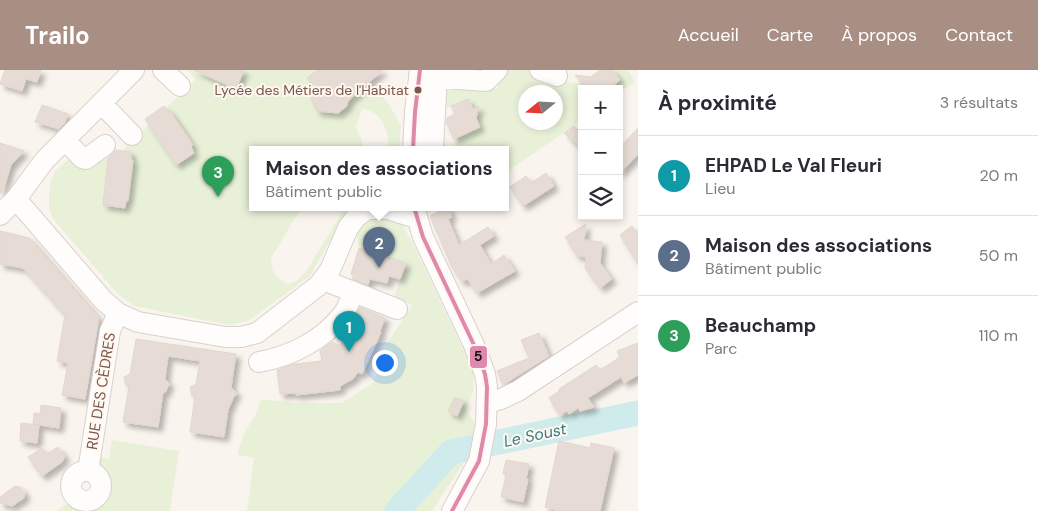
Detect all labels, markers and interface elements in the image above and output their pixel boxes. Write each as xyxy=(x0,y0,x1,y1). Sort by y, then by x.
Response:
text: Trailo xyxy=(25,20,90,51)
text: Accueil xyxy=(678,23,739,47)
text: Carte xyxy=(767,23,813,47)
text: À propos xyxy=(841,23,917,47)
text: Contact xyxy=(945,23,1013,47)
place label: Lycée des Métiers de l'Habitat xyxy=(215,81,409,99)
marker: Lycée des Métiers de l'Habitat xyxy=(413,85,423,95)
north arrow xyxy=(518,85,563,130)
map controls xyxy=(578,85,623,220)
button: + xyxy=(578,85,623,130)
text: À proximité xyxy=(658,89,777,117)
text: 3 résultats xyxy=(940,92,1018,113)
button: − xyxy=(578,130,623,175)
popup xyxy=(249,146,509,211)
text: EHPAD Le Val Fleuri xyxy=(705,153,882,178)
pin: 3 xyxy=(202,156,234,197)
text: Maison des associations xyxy=(265,156,493,181)
text: 1 xyxy=(671,165,677,186)
text: 20 m xyxy=(979,165,1018,186)
button: layers xyxy=(578,175,623,220)
text: Lieu xyxy=(705,178,736,199)
text: Bâtiment public xyxy=(265,181,383,202)
pin: 2 xyxy=(363,227,395,268)
text: Maison des associations xyxy=(705,233,932,258)
text: 2 xyxy=(669,245,679,266)
text: 50 m xyxy=(979,245,1018,266)
text: Bâtiment public xyxy=(705,258,822,279)
pin: 1 xyxy=(333,311,365,352)
text: Beauchamp xyxy=(705,313,816,338)
text: 3 xyxy=(669,325,679,346)
text: 110 m xyxy=(979,325,1018,346)
street label: RUE DES CÈDRES xyxy=(82,331,120,451)
text: Parc xyxy=(705,338,737,359)
line badge: 5 xyxy=(469,345,488,369)
text: 5 xyxy=(474,347,482,365)
your location xyxy=(372,350,398,376)
water label: Le Soust xyxy=(502,418,569,452)

